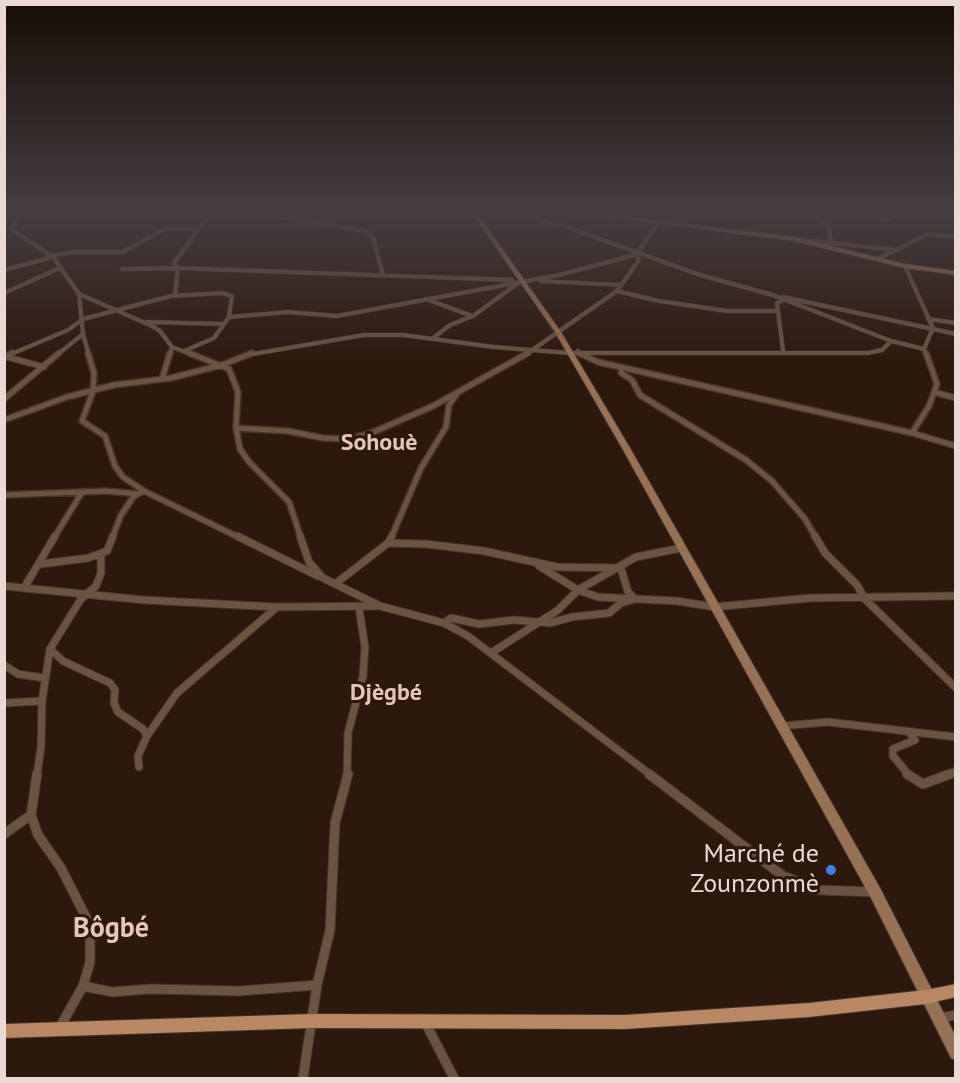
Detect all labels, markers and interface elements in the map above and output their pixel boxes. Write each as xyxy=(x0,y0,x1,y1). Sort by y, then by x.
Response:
district label: Sohouè xyxy=(341,429,417,457)
district label: Djègbé xyxy=(350,679,422,707)
place label: Marché de Zounzonmè xyxy=(690,839,819,900)
marker: Marché de Zounzonmè xyxy=(824,863,838,877)
district label: Bôgbé xyxy=(73,912,149,946)

